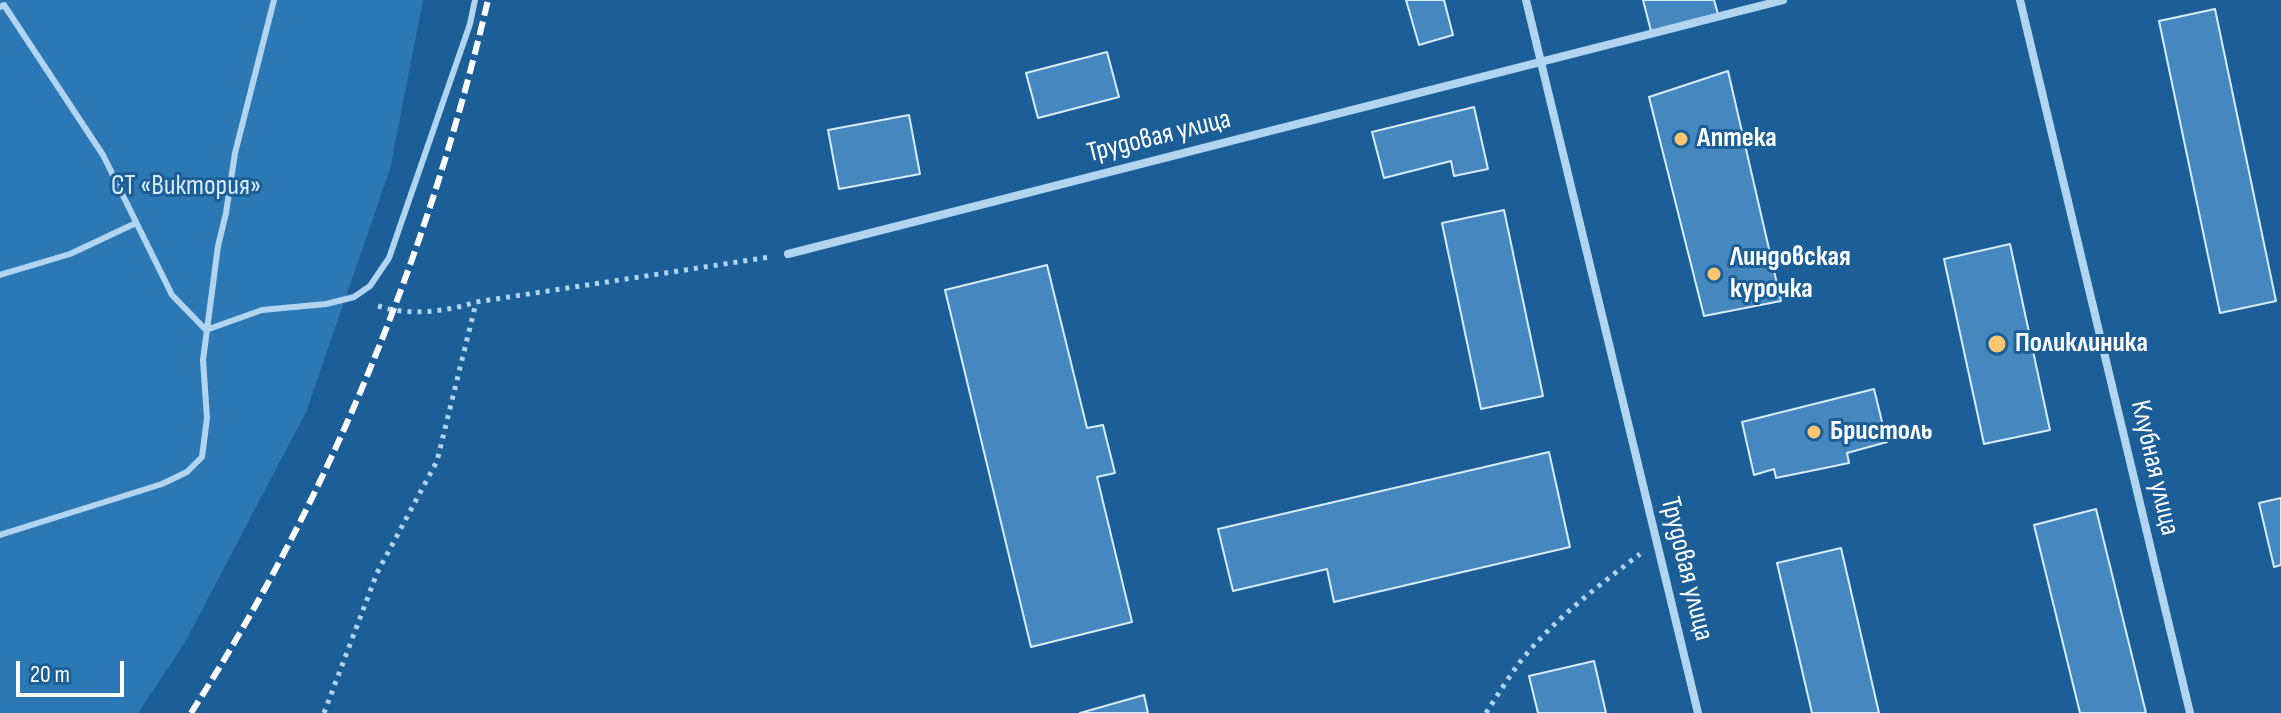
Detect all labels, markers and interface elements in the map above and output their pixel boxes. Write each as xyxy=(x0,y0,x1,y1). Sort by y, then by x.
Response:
street label: Трудовая улица xyxy=(1084,103,1234,171)
place label: Аптека xyxy=(1697,122,1777,156)
marker: Аптека xyxy=(1672,130,1690,148)
park label: СТ «Виктория» xyxy=(111,170,261,204)
place label: Линдовская курочка xyxy=(1730,241,1851,307)
marker: Линдовская курочка xyxy=(1705,265,1723,283)
place label: Поликлиника xyxy=(2015,327,2148,361)
marker: Поликлиника xyxy=(1986,333,2008,355)
street label: Клубная улица xyxy=(2122,397,2186,539)
place label: Бристоль xyxy=(1830,415,1933,449)
marker: Бристоль xyxy=(1805,423,1823,441)
street label: Трудовая улица xyxy=(1652,494,1720,644)
scale bar xyxy=(20,645,128,695)
text: 20 m xyxy=(30,660,70,689)

